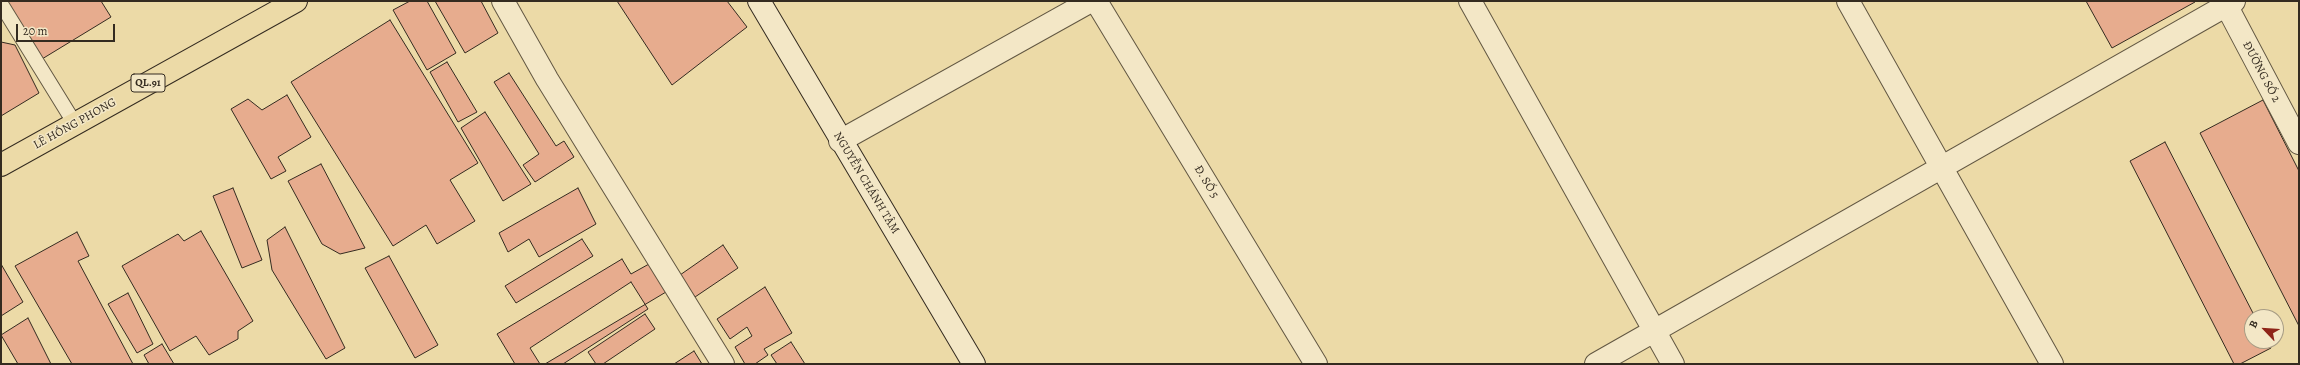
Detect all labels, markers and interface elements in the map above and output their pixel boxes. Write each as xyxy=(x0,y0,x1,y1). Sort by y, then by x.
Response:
scale bar xyxy=(18,16,117,42)
text: 20 m xyxy=(23,23,47,39)
street label: ĐƯỜNG SỐ 2 xyxy=(2239,39,2283,105)
road number: QL.91 xyxy=(131,74,165,92)
street label: LÊ HỒNG PHONG xyxy=(31,95,119,153)
street label: NGUYỄN CHÁNH TÂM xyxy=(830,129,902,237)
street label: Đ. SỐ 5 xyxy=(1191,163,1221,201)
north arrow xyxy=(2244,309,2284,349)
text: B xyxy=(2245,318,2262,330)

